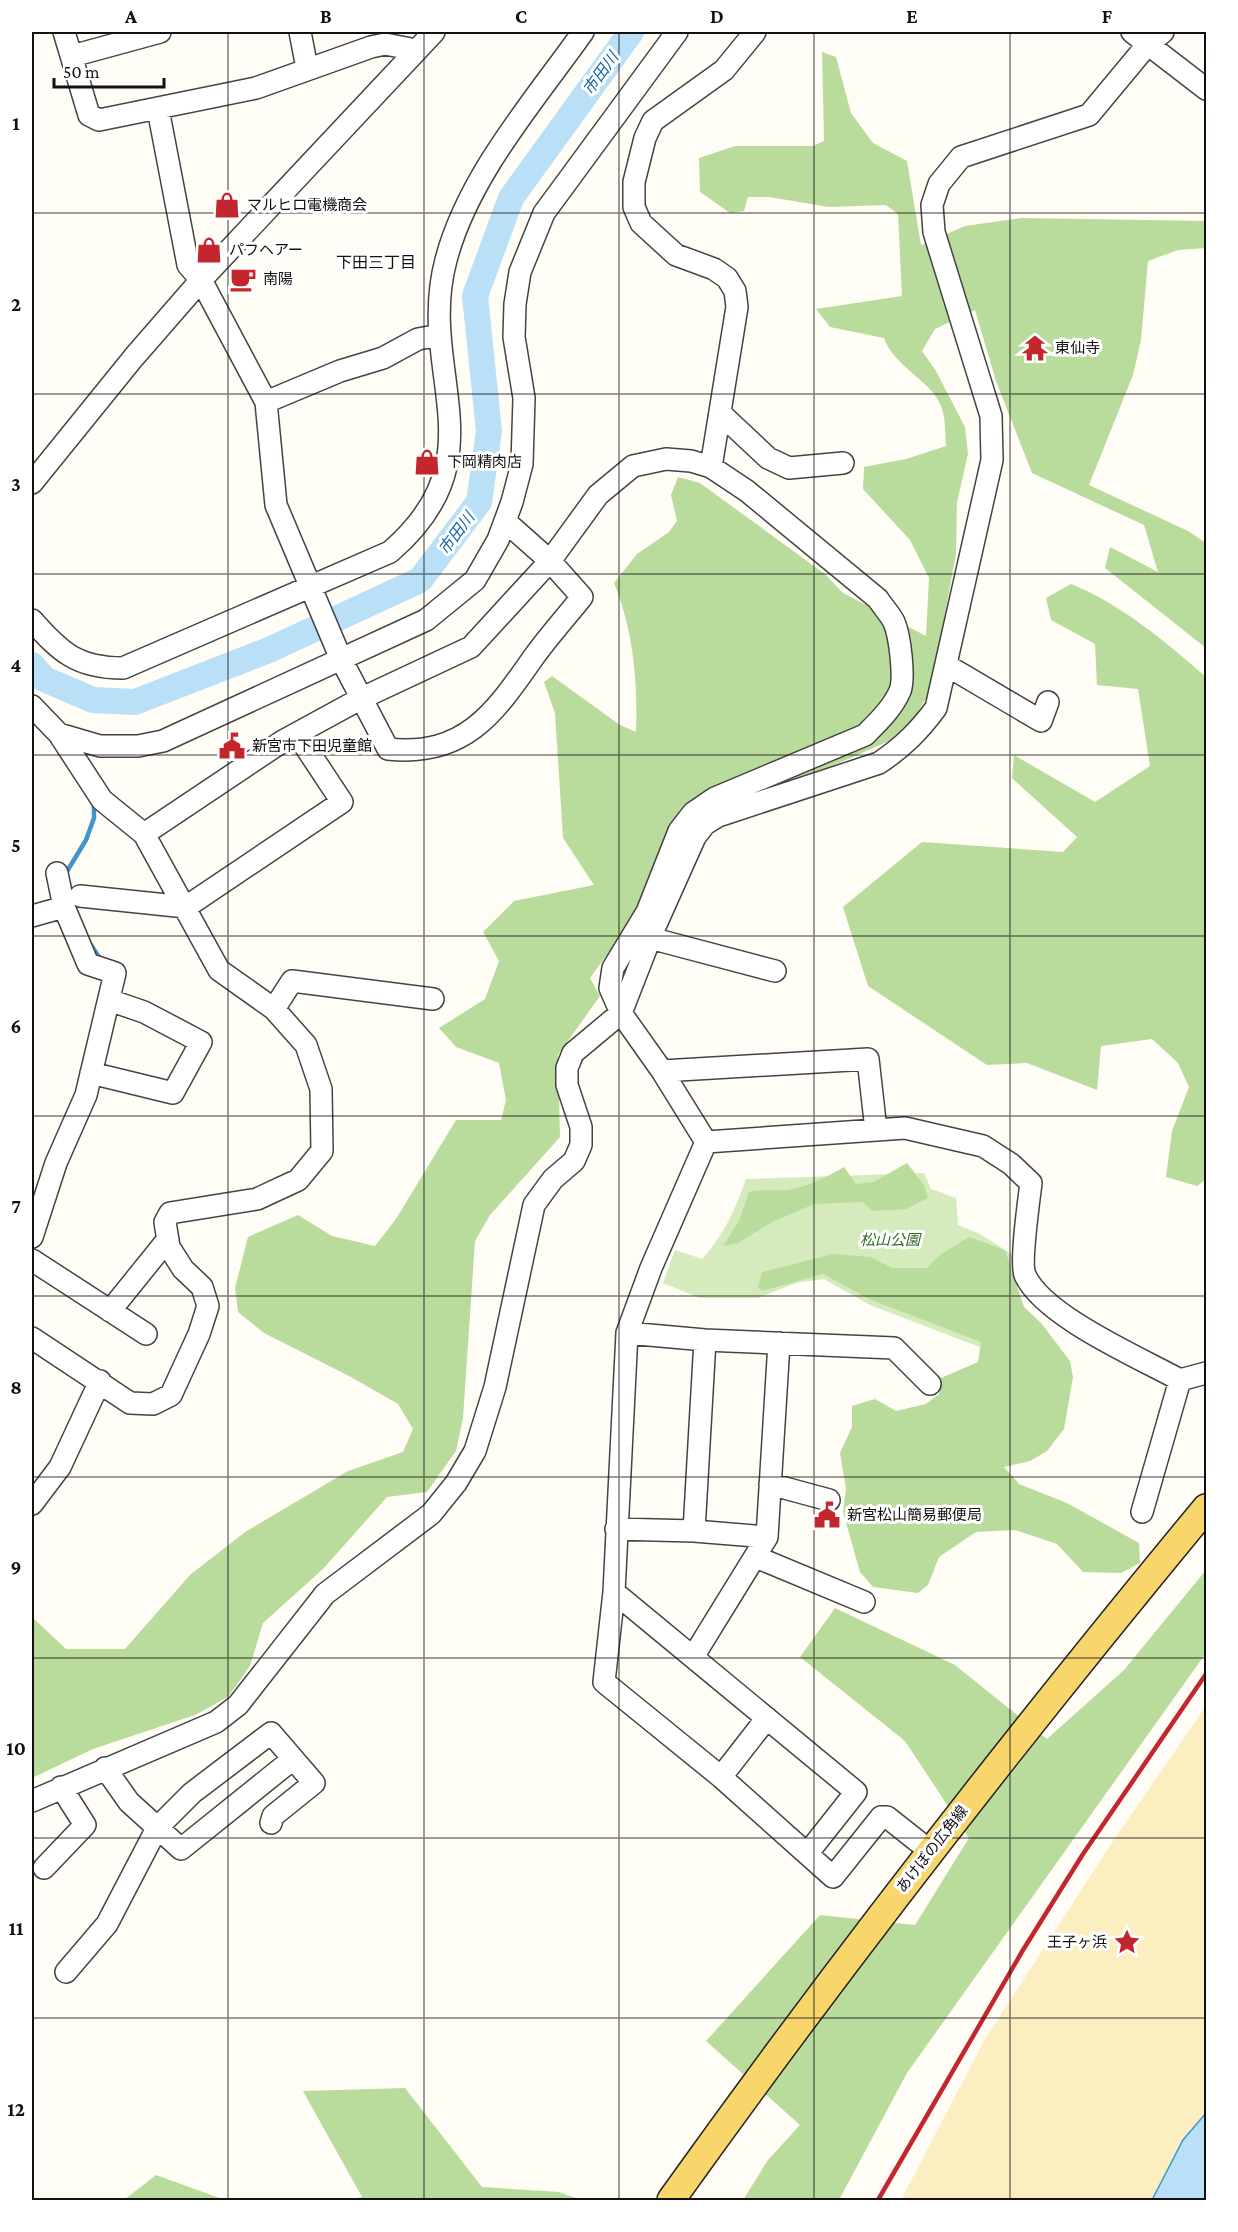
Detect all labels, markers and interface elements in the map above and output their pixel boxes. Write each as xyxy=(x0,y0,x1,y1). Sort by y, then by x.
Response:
text: A xyxy=(124,5,138,27)
text: B xyxy=(320,5,332,27)
text: C xyxy=(515,5,527,27)
text: D xyxy=(710,5,724,27)
text: E xyxy=(906,5,918,27)
text: F xyxy=(1102,5,1113,27)
water label: 市田川 xyxy=(579,47,623,98)
scale bar xyxy=(54,51,164,89)
text: 50 m xyxy=(63,62,100,82)
text: 1 xyxy=(12,112,20,134)
shop icon: マルヒロ電機商会 xyxy=(212,190,242,220)
place label: マルヒロ電機商会 xyxy=(247,196,367,213)
shop icon: パフヘアー xyxy=(194,235,224,265)
place label: パフヘアー xyxy=(229,242,303,258)
district label: 下田三丁目 xyxy=(336,254,416,271)
cafe icon: 南陽 xyxy=(228,264,258,294)
place label: 南陽 xyxy=(263,271,293,287)
text: 2 xyxy=(11,293,21,315)
temple icon: 東仙寺 xyxy=(1020,333,1050,363)
place label: 東仙寺 xyxy=(1055,340,1100,356)
shop icon: 下岡精肉店 xyxy=(412,447,442,477)
place label: 下岡精肉店 xyxy=(447,453,522,470)
text: 3 xyxy=(11,473,21,495)
water label: 市田川 xyxy=(435,507,479,558)
text: 4 xyxy=(11,654,22,676)
public building icon: 新宮市下田児童館 xyxy=(217,731,247,761)
place label: 新宮市下田児童館 xyxy=(252,738,372,754)
text: 5 xyxy=(11,834,21,856)
text: 6 xyxy=(11,1015,21,1037)
text: 7 xyxy=(11,1195,21,1217)
park label: 松山公園 xyxy=(860,1232,922,1248)
text: 8 xyxy=(10,1376,22,1398)
public building icon: 新宮松山簡易郵便局 xyxy=(812,1500,842,1530)
place label: 新宮松山簡易郵便局 xyxy=(847,1507,982,1523)
text: 9 xyxy=(11,1556,21,1578)
text: 10 xyxy=(6,1737,26,1759)
street label: あけぼの広角線 xyxy=(893,1803,971,1895)
text: 11 xyxy=(9,1917,24,1939)
place icon: 王子ヶ浜 xyxy=(1112,1927,1142,1957)
place label: 王子ヶ浜 xyxy=(1047,1934,1107,1950)
text: 12 xyxy=(7,2098,25,2120)

